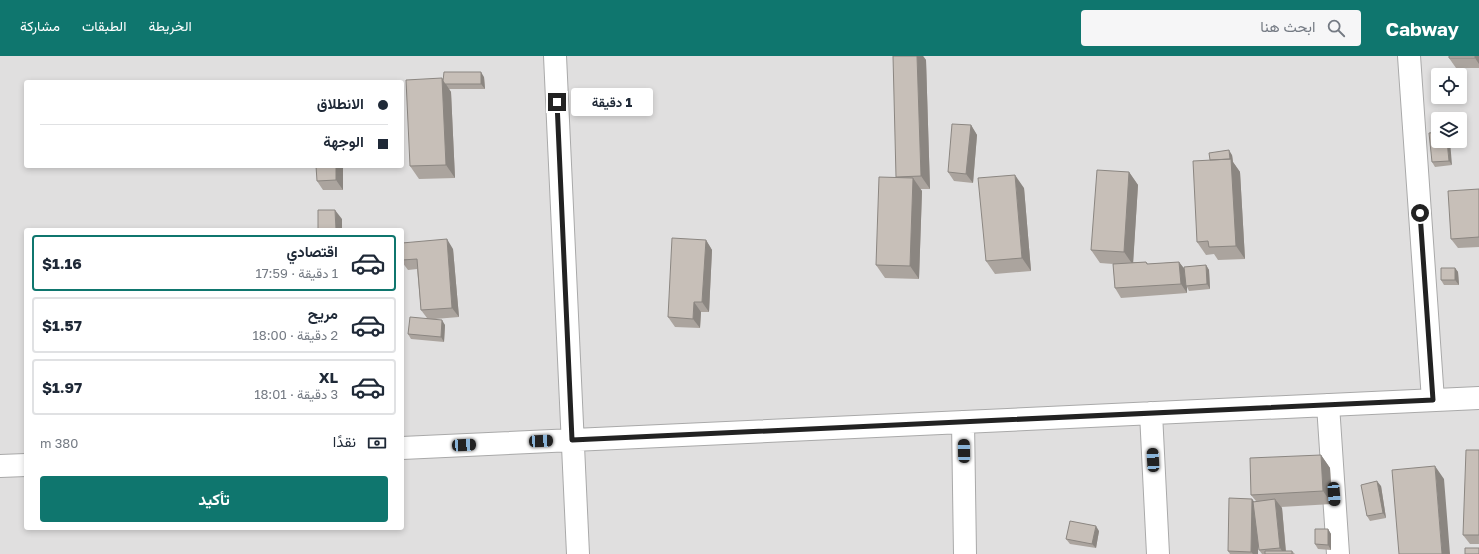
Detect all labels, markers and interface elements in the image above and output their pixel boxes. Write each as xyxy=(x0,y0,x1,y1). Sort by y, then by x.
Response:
search box xyxy=(1081,10,1361,46)
text: مشاركة xyxy=(20,17,60,34)
text: الطبقات xyxy=(82,17,126,34)
text: الخريطة xyxy=(148,17,192,34)
text: ابحث هنا xyxy=(1260,17,1315,35)
icon: search xyxy=(1325,17,1347,39)
text: Cabway xyxy=(1385,17,1459,40)
map controls xyxy=(1431,68,1467,148)
button: locate xyxy=(1431,68,1467,104)
callout: 1 دقيقة xyxy=(571,88,653,116)
route end xyxy=(548,93,566,111)
text: الانطلاق xyxy=(317,94,364,112)
text: 1 دقيقة xyxy=(592,94,632,110)
button: layers xyxy=(1431,112,1467,148)
text: الوجهة xyxy=(323,132,364,150)
route start xyxy=(1411,204,1429,222)
text: اقتصادي xyxy=(286,242,338,260)
icon: car xyxy=(350,245,386,281)
text: $1.16 xyxy=(42,254,82,272)
text: 1 دقيقة · 17:59 xyxy=(255,265,338,281)
text: مريح xyxy=(308,304,338,322)
icon: car xyxy=(350,307,386,343)
text: $1.57 xyxy=(42,316,82,334)
text: 2 دقيقة · 18:00 xyxy=(252,327,338,343)
text: XL xyxy=(319,368,338,386)
icon: car xyxy=(350,369,386,405)
text: $1.97 xyxy=(42,378,82,396)
text: 3 دقيقة · 18:01 xyxy=(254,386,338,402)
text: نقدًا xyxy=(333,432,356,450)
icon: cash xyxy=(366,432,388,454)
car xyxy=(529,434,553,448)
text: 380 m xyxy=(40,435,78,451)
car xyxy=(452,438,476,452)
car xyxy=(958,439,970,463)
car xyxy=(1146,448,1160,472)
button: تأكيد xyxy=(40,476,388,522)
car xyxy=(1327,482,1341,506)

